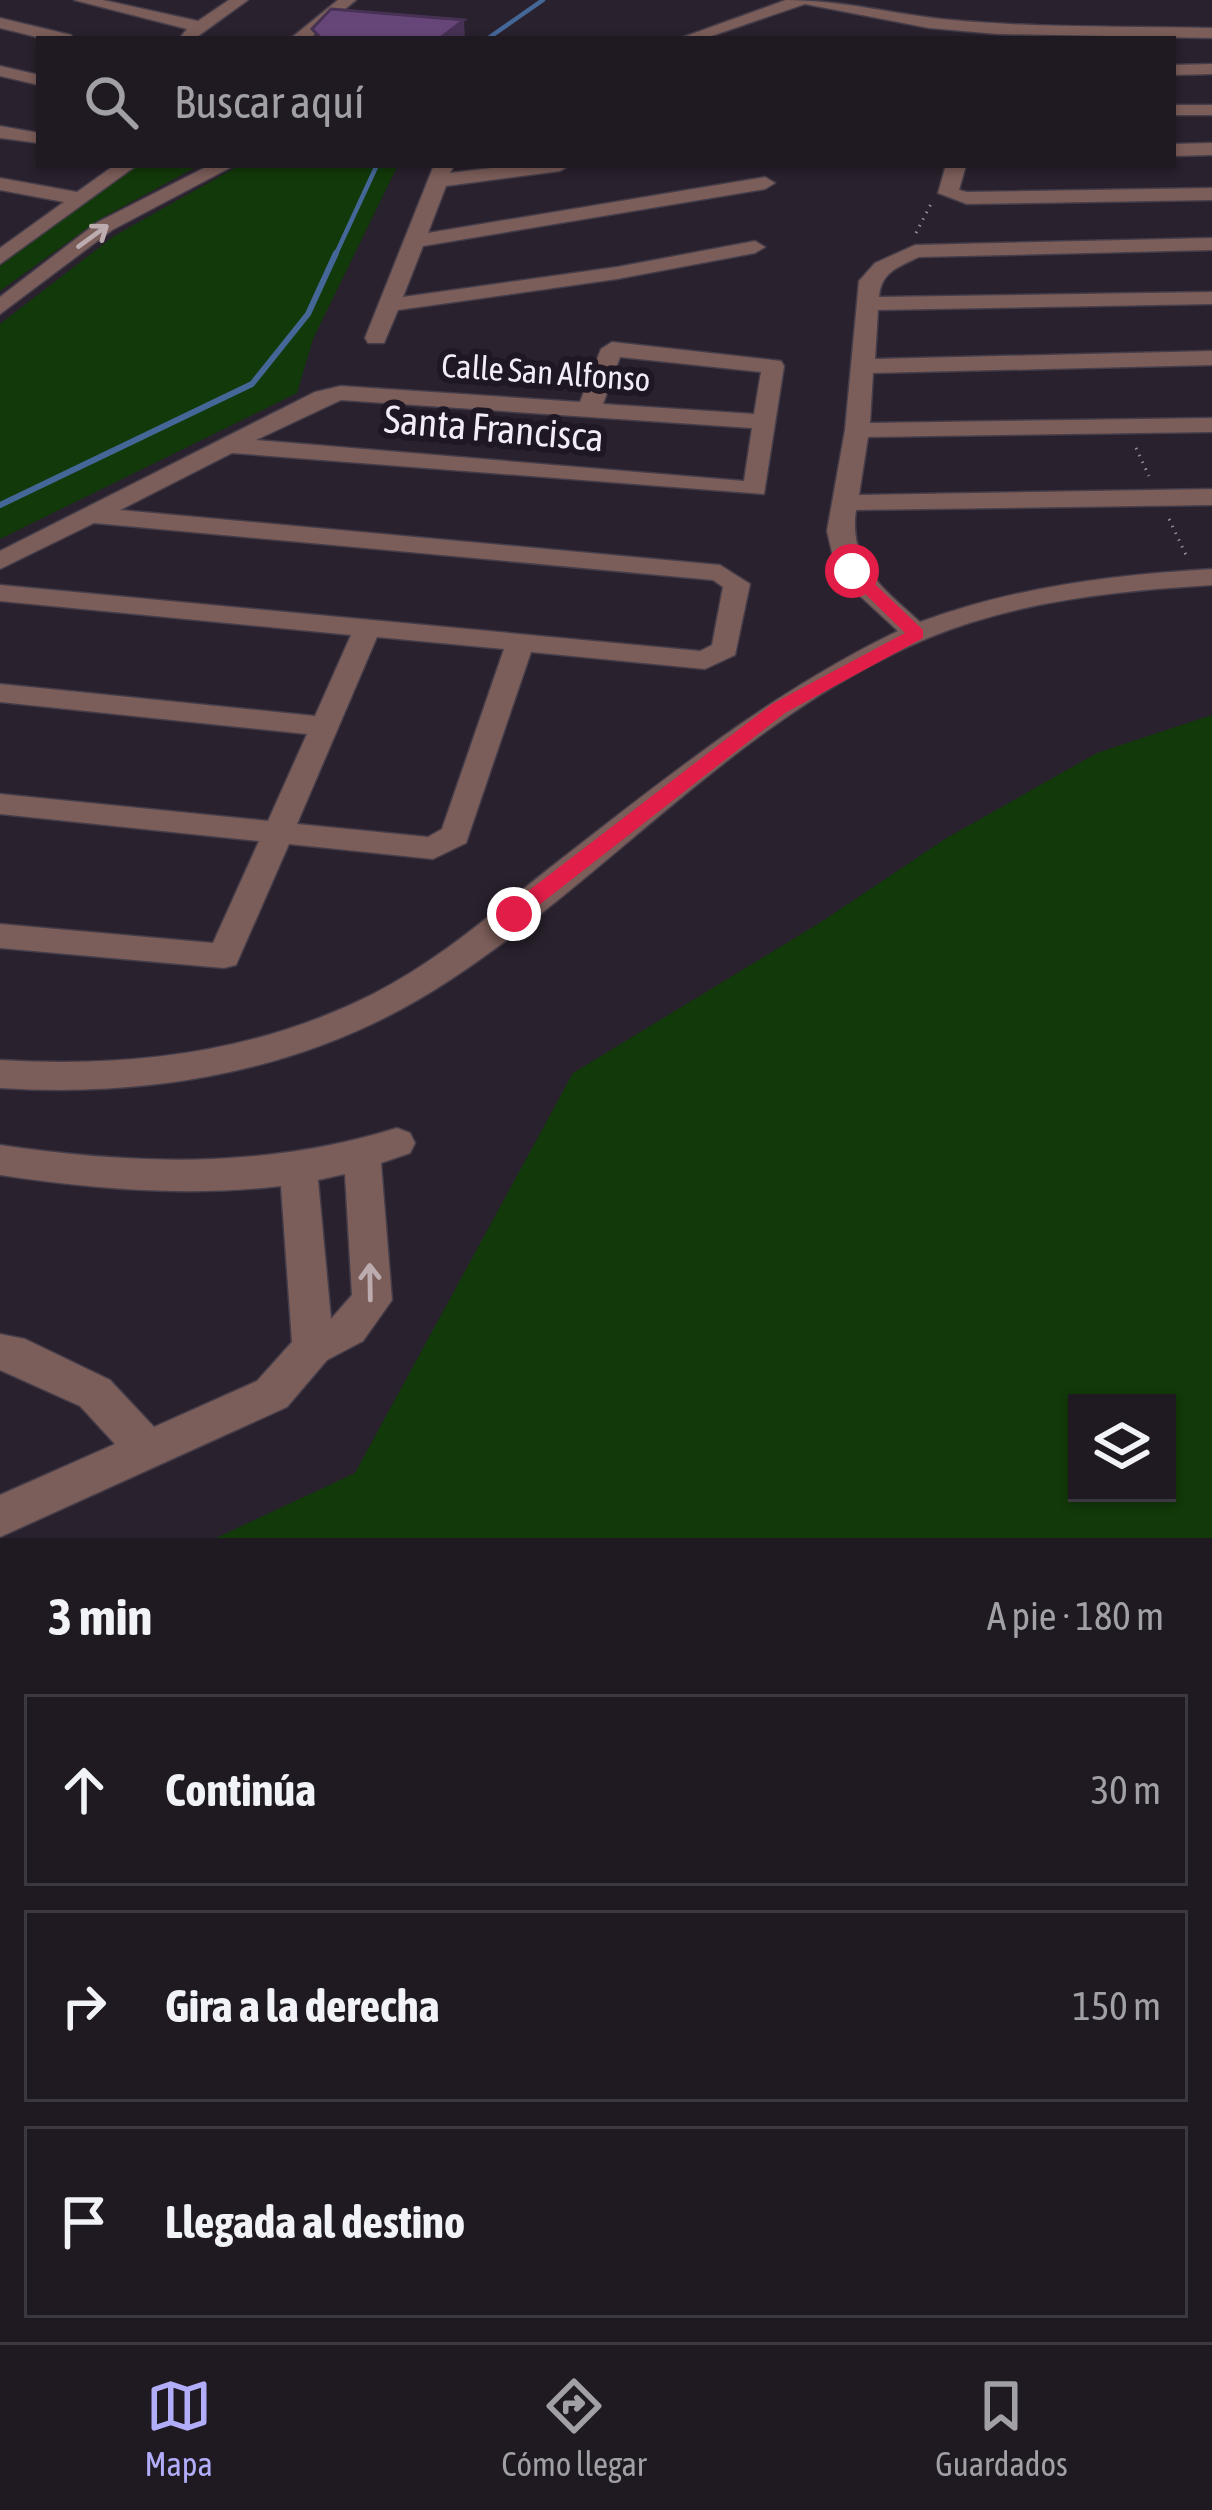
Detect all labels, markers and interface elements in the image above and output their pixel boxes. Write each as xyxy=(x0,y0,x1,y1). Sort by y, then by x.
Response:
search box xyxy=(36,36,1176,168)
icon: search xyxy=(78,69,144,135)
text: Buscar aquí xyxy=(174,76,364,128)
one-way arrow xyxy=(76,223,109,249)
street label: Calle San Alfonso xyxy=(440,346,652,398)
street label: Santa Francisca xyxy=(382,396,606,460)
route start xyxy=(825,544,879,598)
route end xyxy=(487,887,541,941)
one-way arrow xyxy=(359,1263,381,1302)
map controls xyxy=(1068,1394,1176,1502)
button: layers xyxy=(1068,1394,1176,1502)
text: 3 min xyxy=(48,1587,152,1646)
text: A pie · 180 m xyxy=(987,1594,1164,1638)
icon: ahead xyxy=(51,1757,117,1823)
text: Continúa xyxy=(165,1764,316,1816)
text: 30 m xyxy=(1091,1768,1161,1812)
icon: right xyxy=(51,1973,117,2039)
text: Gira a la derecha xyxy=(165,1980,439,2032)
text: 150 m xyxy=(1073,1984,1161,2028)
icon: arrive xyxy=(51,2189,117,2255)
text: Llegada al destino xyxy=(165,2196,465,2248)
tab: Mapa xyxy=(144,2373,213,2483)
tab: Cómo llegar xyxy=(502,2373,647,2483)
tab: Guardados xyxy=(935,2373,1068,2483)

